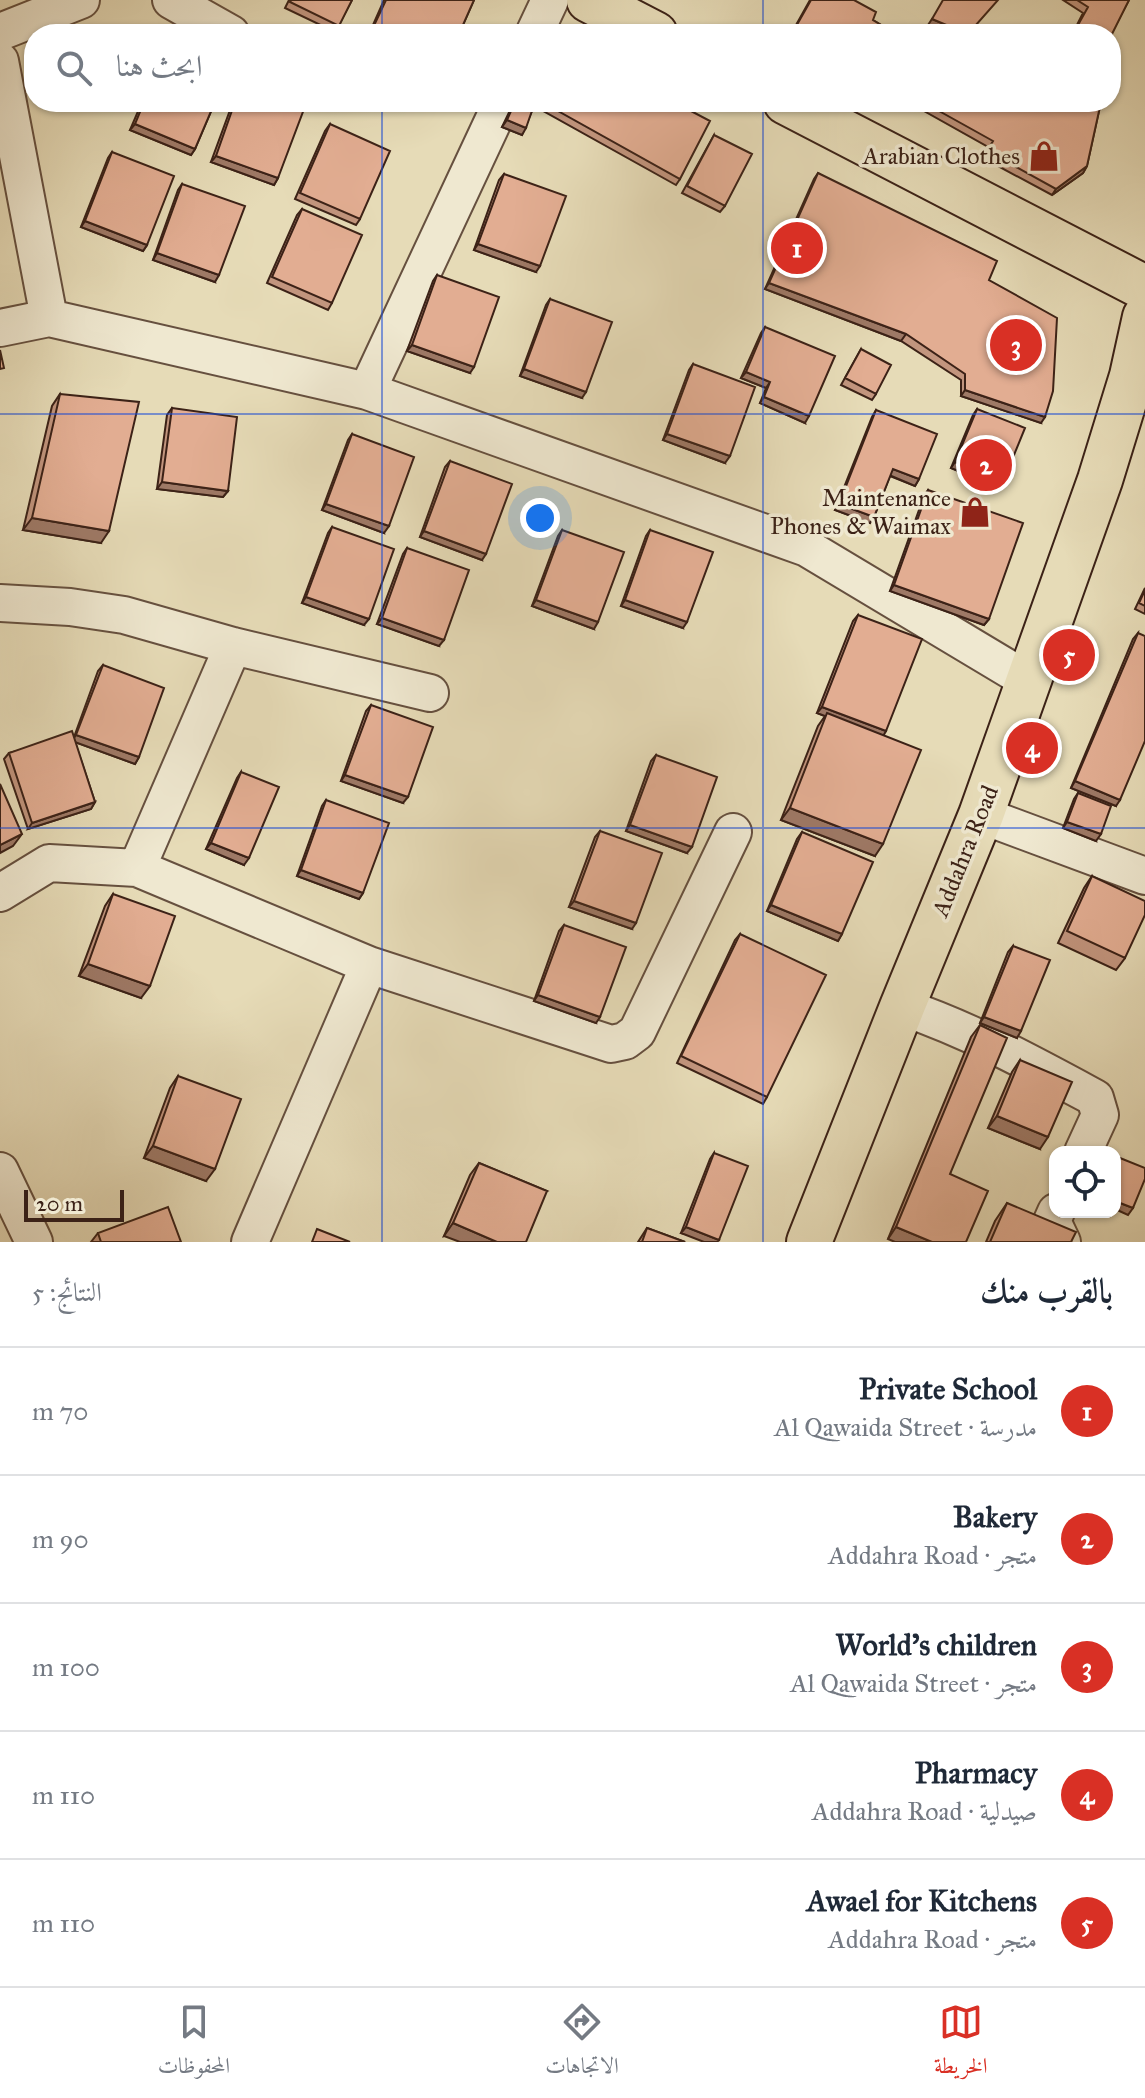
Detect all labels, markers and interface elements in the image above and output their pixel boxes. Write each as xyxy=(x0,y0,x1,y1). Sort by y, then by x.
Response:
search box xyxy=(24,24,1121,112)
icon: search xyxy=(52,46,96,90)
text: ابحث هنا xyxy=(116,48,202,84)
shop icon: Arabian Clothes xyxy=(1027,139,1061,173)
place label: Arabian Clothes xyxy=(862,141,1020,171)
pin: 1 xyxy=(771,218,823,278)
pin: 3 xyxy=(990,315,1042,375)
pin: 2 xyxy=(960,435,1012,495)
place label: Maintenance Phones & Waimax xyxy=(770,483,951,541)
shop icon: Maintenance Phones & Waimax xyxy=(958,495,992,529)
your location xyxy=(520,498,560,538)
pin: 5 xyxy=(1043,625,1095,685)
pin: 4 xyxy=(1006,718,1058,778)
street label: Addahra Road xyxy=(925,781,1005,922)
map controls xyxy=(1049,1146,1121,1218)
button: locate xyxy=(1049,1146,1121,1218)
scale bar xyxy=(24,1186,124,1222)
text: 20 m xyxy=(36,1190,83,1217)
text: بالقرب منك xyxy=(980,1270,1113,1311)
text: النتائج: 5 xyxy=(32,1276,102,1308)
text: Private School xyxy=(859,1371,1037,1407)
text: 70 m xyxy=(32,1395,88,1427)
text: 1 xyxy=(1082,1395,1092,1427)
text: مدرسة · Al Qawaida Street xyxy=(774,1411,1037,1443)
text: Bakery xyxy=(953,1499,1037,1535)
text: 90 m xyxy=(32,1523,89,1555)
text: 2 xyxy=(1081,1523,1093,1555)
text: متجر · Addahra Road xyxy=(828,1539,1037,1571)
text: World's children xyxy=(835,1627,1037,1663)
text: 100 m xyxy=(32,1651,100,1683)
text: 3 xyxy=(1082,1651,1092,1683)
text: متجر · Al Qawaida Street xyxy=(790,1667,1037,1699)
text: Pharmacy xyxy=(915,1755,1037,1791)
text: 110 m xyxy=(32,1779,95,1811)
text: 4 xyxy=(1080,1779,1094,1811)
text: صيدلية · Addahra Road xyxy=(812,1795,1037,1827)
text: Awael for Kitchens xyxy=(807,1883,1037,1919)
text: 110 m xyxy=(32,1907,95,1939)
text: 5 xyxy=(1081,1907,1093,1939)
text: متجر · Addahra Road xyxy=(828,1923,1037,1955)
tab: المحفوظات xyxy=(158,2000,230,2087)
tab: الاتجاهات xyxy=(545,2000,619,2087)
tab: الخريطة xyxy=(934,2000,987,2087)

